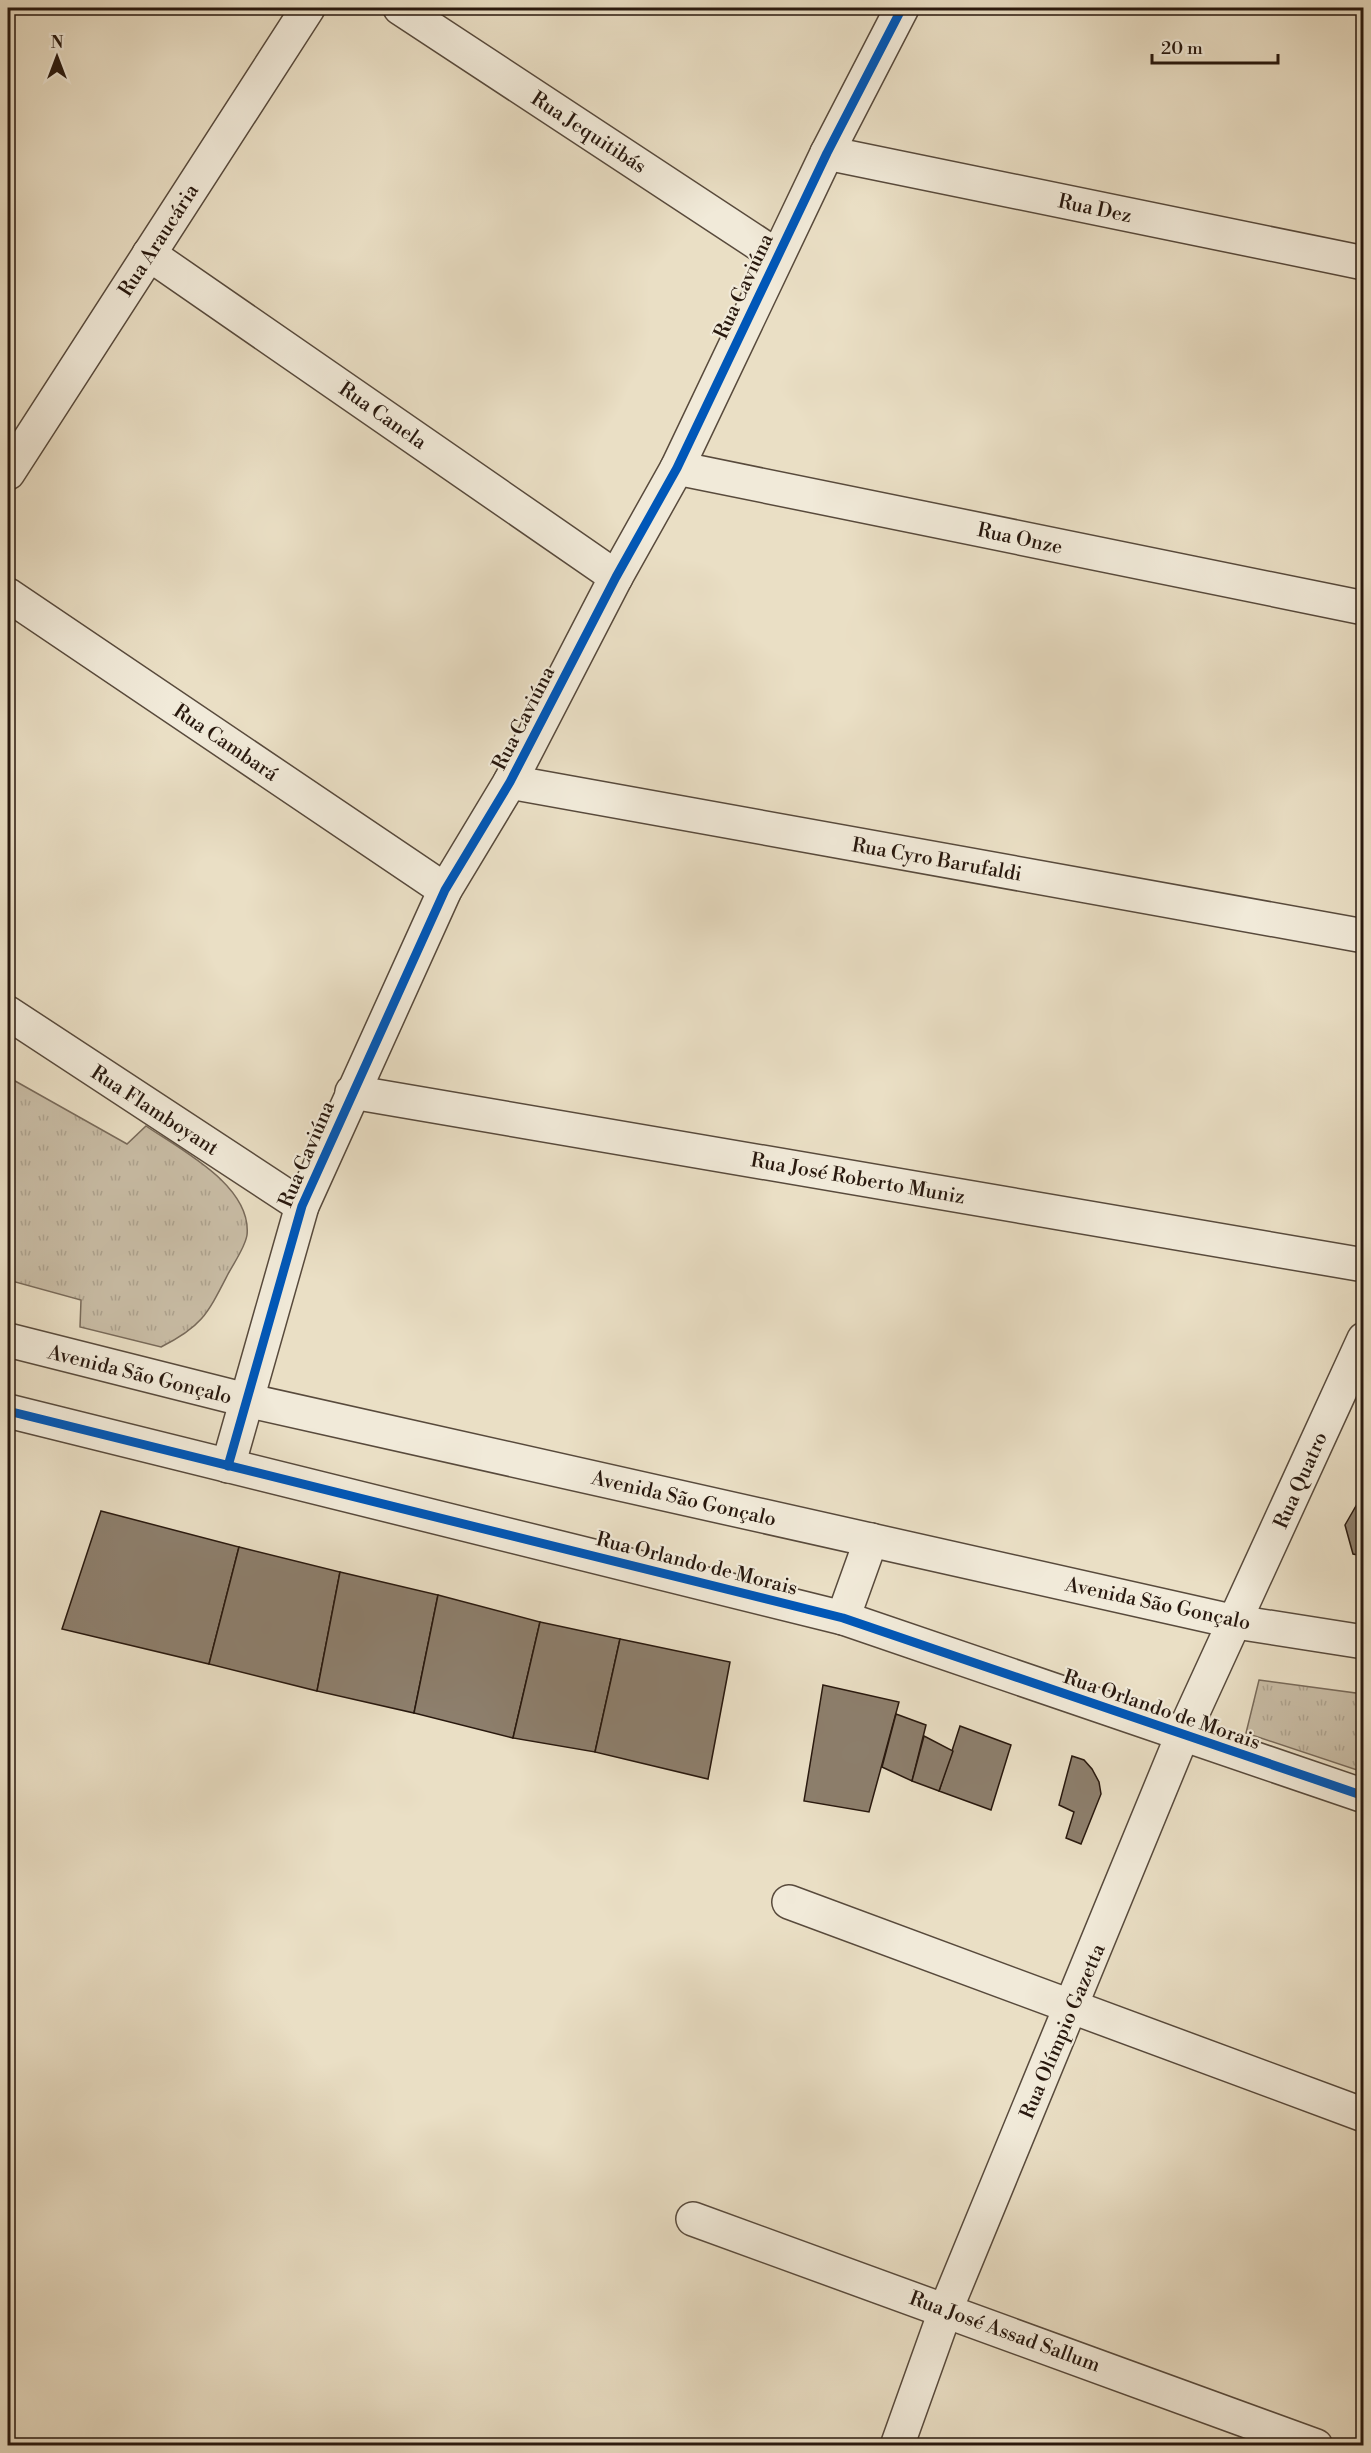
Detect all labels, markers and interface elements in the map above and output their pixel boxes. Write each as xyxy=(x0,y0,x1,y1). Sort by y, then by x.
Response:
north arrow xyxy=(27,27,87,87)
scale bar xyxy=(1152,27,1278,65)
text: N xyxy=(51,33,64,53)
text: 20 m xyxy=(1161,37,1203,60)
street label: Rua Jequitibás xyxy=(526,87,650,180)
street label: Rua Araucária xyxy=(114,179,205,302)
street label: Rua Dez xyxy=(1056,189,1134,229)
street label: Rua Caviúna xyxy=(709,229,780,343)
street label: Rua Canela xyxy=(333,377,432,456)
street label: Rua Onze xyxy=(975,518,1065,561)
street label: Rua Caviúna xyxy=(488,662,562,775)
street label: Rua Cambará xyxy=(168,699,283,788)
street label: Rua Cyro Barufaldi xyxy=(850,833,1024,888)
street label: Rua Flamboyant xyxy=(86,1061,223,1162)
street label: Rua Caviúna xyxy=(274,1097,341,1212)
street label: Rua José Roberto Muniz xyxy=(749,1148,967,1211)
street label: Avenida São Gonçalo xyxy=(44,1340,234,1410)
street label: Rua Quatro xyxy=(1269,1428,1334,1533)
street label: Avenida São Gonçalo xyxy=(588,1466,778,1533)
street label: Rua Orlando de Morais xyxy=(593,1527,800,1602)
street label: Avenida São Gonçalo xyxy=(1062,1572,1253,1636)
street label: Rua Orlando de Morais xyxy=(1060,1665,1263,1756)
street label: Rua Olímpio Gazetta xyxy=(1015,1939,1112,2123)
street label: Rua José Assad Sallum xyxy=(906,2286,1104,2379)

